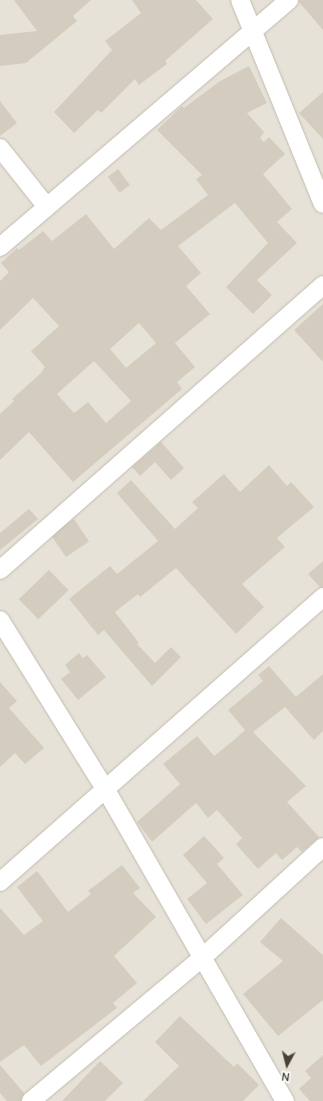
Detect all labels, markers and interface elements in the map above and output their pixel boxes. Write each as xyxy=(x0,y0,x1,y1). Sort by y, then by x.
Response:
north arrow xyxy=(267,1045,307,1085)
text: N xyxy=(281,1069,290,1085)

